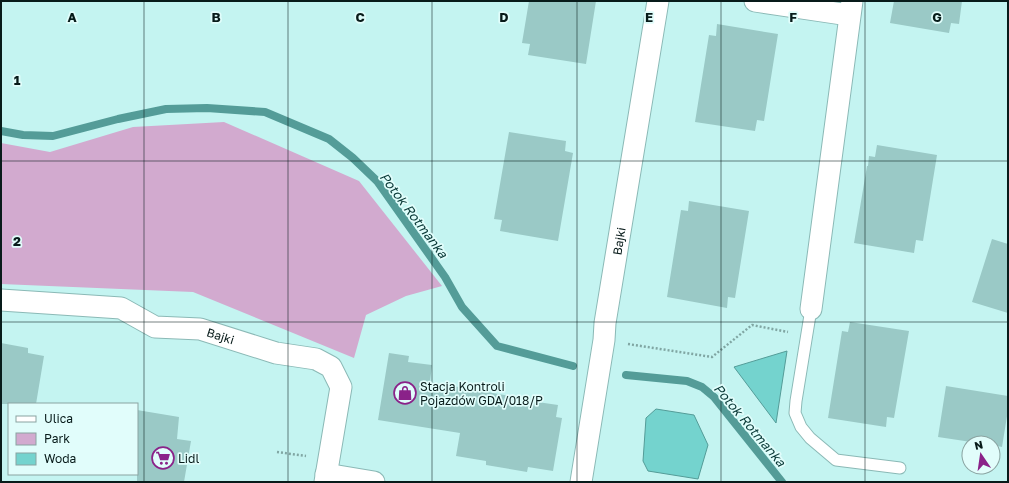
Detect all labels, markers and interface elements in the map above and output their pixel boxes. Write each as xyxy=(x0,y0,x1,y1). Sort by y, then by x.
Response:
text: A xyxy=(67,9,77,25)
text: B xyxy=(211,9,221,25)
text: C xyxy=(355,9,365,25)
text: D xyxy=(499,9,509,25)
text: E xyxy=(645,9,653,25)
text: F xyxy=(789,9,797,25)
text: G xyxy=(932,9,942,25)
text: 1 xyxy=(14,72,21,88)
water label: Potok Rotmanka xyxy=(377,169,452,261)
street label: Bajki xyxy=(609,226,628,256)
text: 2 xyxy=(13,233,21,249)
street label: Bajki xyxy=(205,324,236,347)
place label: Stacja Kontroli Pojazdów GDA/018/P xyxy=(420,379,543,408)
shop icon: Stacja Kontroli Pojazdów GDA/018/P xyxy=(392,380,418,406)
water label: Potok Rotmanka xyxy=(711,380,790,470)
legend xyxy=(8,403,138,475)
text: Ulica xyxy=(44,411,73,426)
text: Park xyxy=(44,431,70,446)
north arrow xyxy=(961,435,1001,475)
text: N xyxy=(973,437,984,452)
supermarket icon: Lidl xyxy=(150,445,176,471)
text: Woda xyxy=(44,451,76,466)
place label: Lidl xyxy=(178,451,199,466)

